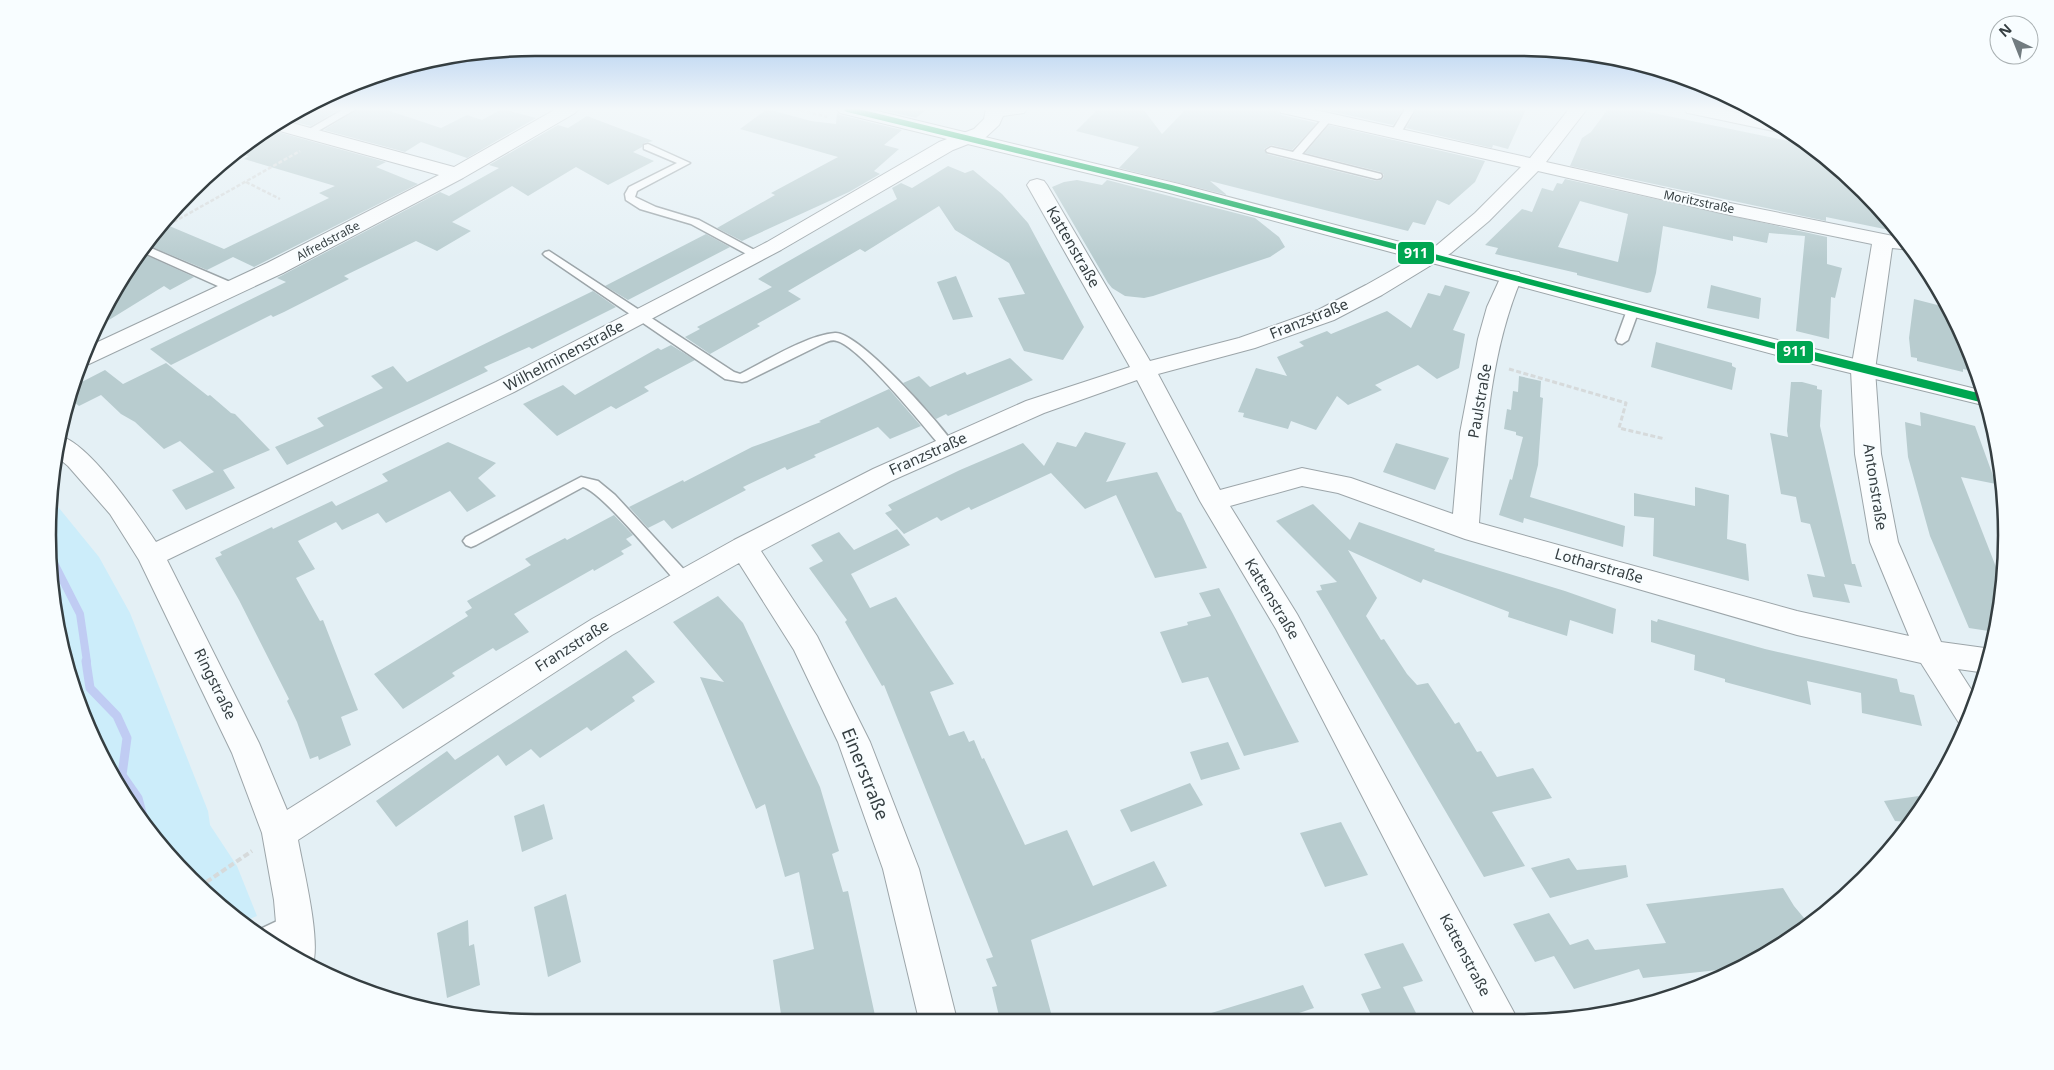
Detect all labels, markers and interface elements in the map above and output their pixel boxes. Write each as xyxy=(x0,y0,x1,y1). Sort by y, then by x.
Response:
north arrow xyxy=(1989,15,2039,65)
text: N xyxy=(1994,19,2015,41)
street label: Moritzstraße xyxy=(1662,186,1736,217)
street label: Kattenstraße xyxy=(1042,202,1105,291)
street label: Alfredstraße xyxy=(293,217,363,264)
line badge: 911 xyxy=(1397,241,1435,265)
text: 911 xyxy=(1404,243,1428,262)
street label: Franzstraße xyxy=(1266,293,1351,343)
street label: Wilhelminenstraße xyxy=(500,315,627,395)
line badge: 911 xyxy=(1776,340,1814,364)
text: 911 xyxy=(1783,341,1807,360)
street label: Paulstraße xyxy=(1463,362,1495,440)
street label: Franzstraße xyxy=(885,427,970,479)
street label: Antonstraße xyxy=(1859,442,1893,532)
street label: Lotharstraße xyxy=(1553,543,1646,587)
street label: Kattenstraße xyxy=(1241,554,1305,643)
street label: Franzstraße xyxy=(531,615,612,676)
street label: Ringstraße xyxy=(190,645,242,722)
street label: Einerstraße xyxy=(837,724,895,823)
street label: Kattenstraße xyxy=(1436,910,1496,999)

